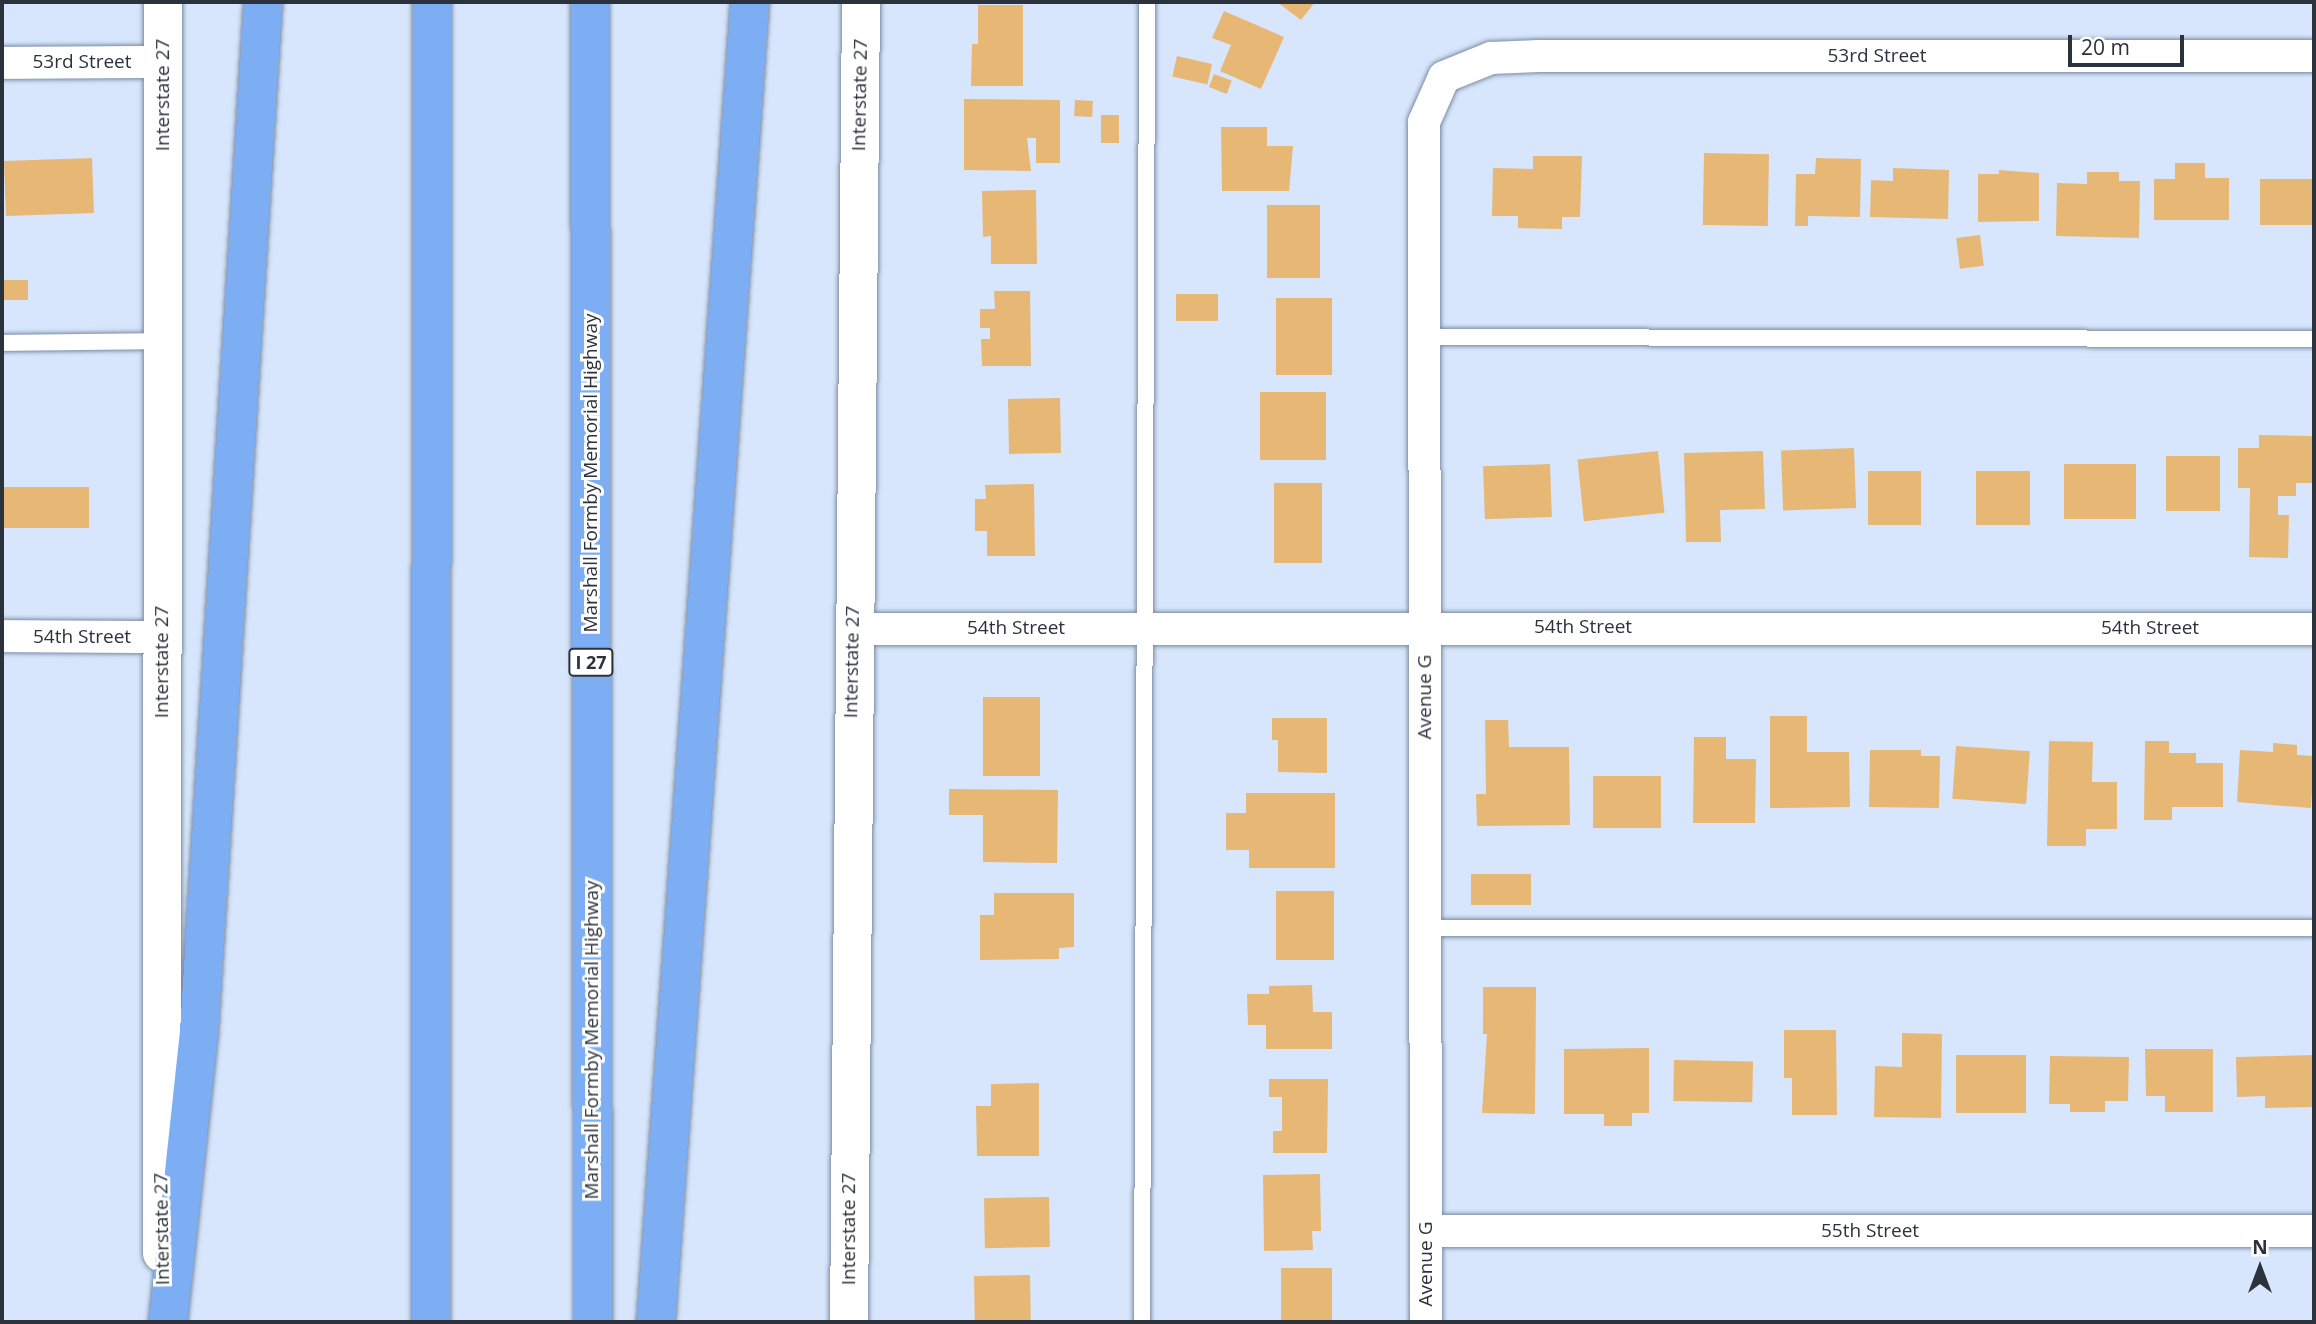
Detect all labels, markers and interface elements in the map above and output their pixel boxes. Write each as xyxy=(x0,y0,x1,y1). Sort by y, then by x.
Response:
scale bar xyxy=(2071,21,2186,65)
text: 20 m xyxy=(2081,33,2130,61)
street label: Interstate 27 xyxy=(848,38,872,152)
street label: Interstate 27 xyxy=(152,39,174,151)
street label: 53rd Street xyxy=(1827,45,1927,67)
street label: 53rd Street xyxy=(32,51,132,73)
street label: Marshall Formby Memorial Highway xyxy=(580,313,602,633)
street label: Interstate 27 xyxy=(840,605,864,719)
street label: Interstate 27 xyxy=(151,606,173,718)
street label: 54th Street xyxy=(1534,616,1632,638)
street label: 54th Street xyxy=(967,617,1065,639)
street label: 54th Street xyxy=(2101,617,2199,639)
street label: 54th Street xyxy=(33,626,131,648)
road number: I 27 xyxy=(568,648,614,676)
street label: Avenue G xyxy=(1414,655,1436,739)
street label: Marshall Formby Memorial Highway xyxy=(581,880,603,1200)
street label: Interstate 27 xyxy=(150,1172,174,1286)
street label: Interstate 27 xyxy=(838,1173,860,1285)
street label: 55th Street xyxy=(1821,1220,1919,1242)
street label: Avenue G xyxy=(1415,1222,1437,1306)
north arrow xyxy=(2225,1233,2295,1303)
text: N xyxy=(2252,1234,2268,1260)

